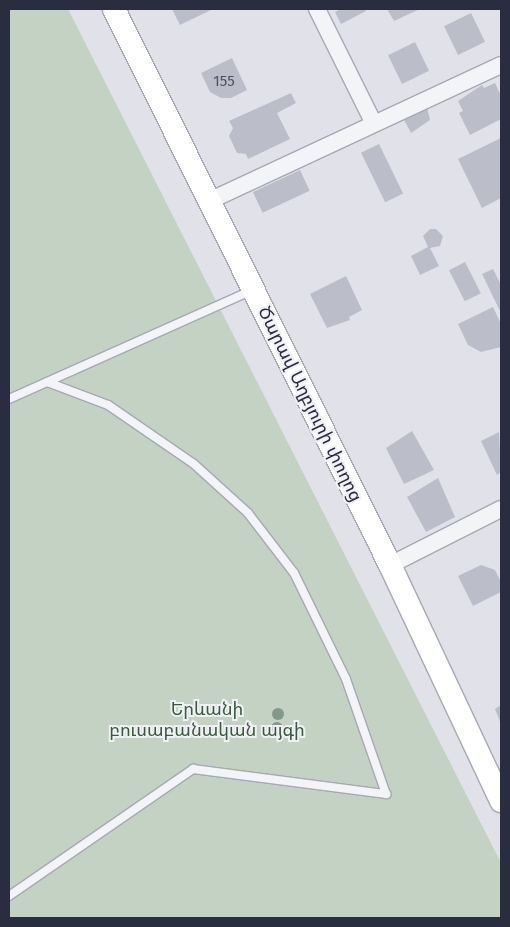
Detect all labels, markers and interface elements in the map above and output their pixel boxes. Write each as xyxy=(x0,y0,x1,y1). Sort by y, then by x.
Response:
house number: 155 xyxy=(213,73,235,91)
street label: Ծարավ Աղբյուրի փողոց xyxy=(253,303,367,505)
park label: Երևանի բուսաբանական այգի xyxy=(109,699,305,742)

